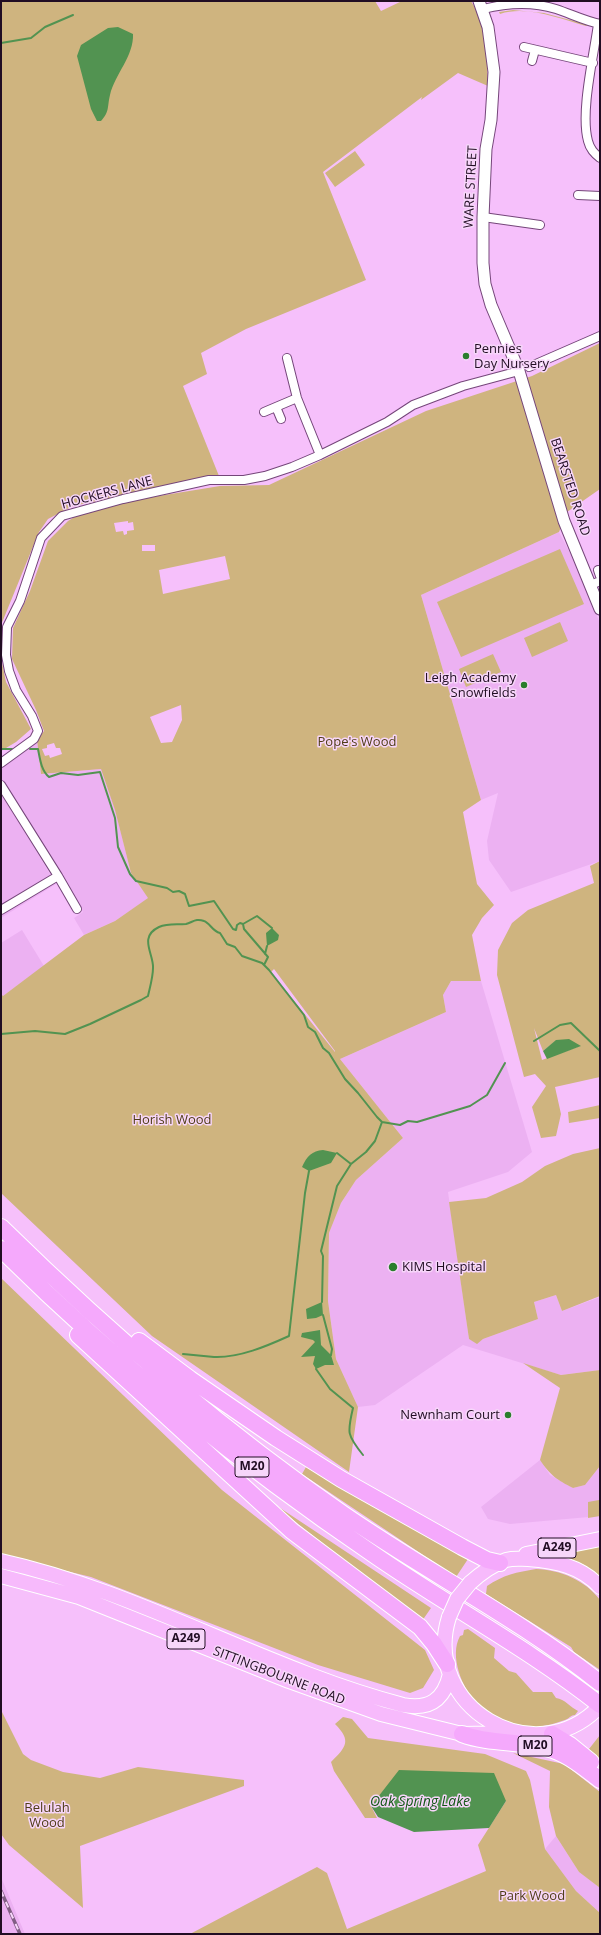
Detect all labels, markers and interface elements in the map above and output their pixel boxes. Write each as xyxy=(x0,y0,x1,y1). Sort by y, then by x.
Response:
street label: WARE STREET xyxy=(461,145,481,229)
place label: Pennies Day Nursery xyxy=(474,341,549,372)
marker: Pennies Day Nursery xyxy=(461,351,471,361)
street label: BEARSTED ROAD xyxy=(547,436,593,538)
street label: HOCKERS LANE xyxy=(60,473,154,513)
place label: Leigh Academy Snowfields xyxy=(425,670,516,701)
marker: Leigh Academy Snowfields xyxy=(519,680,529,690)
park label: Pope's Wood xyxy=(318,734,396,750)
park label: Horish Wood xyxy=(132,1112,212,1128)
place label: KIMS Hospital xyxy=(402,1259,486,1275)
marker: KIMS Hospital xyxy=(387,1261,399,1273)
place label: Newnham Court xyxy=(400,1407,500,1423)
marker: Newnham Court xyxy=(503,1410,513,1420)
road number: M20 xyxy=(235,1457,269,1477)
road number: A249 xyxy=(538,1538,576,1558)
road number: A249 xyxy=(167,1629,205,1649)
street label: SITTINGBOURNE ROAD xyxy=(211,1644,347,1708)
road number: M20 xyxy=(518,1736,552,1756)
water label: Oak Spring Lake xyxy=(370,1794,470,1810)
park label: Belulah Wood xyxy=(24,1800,70,1831)
park label: Park Wood xyxy=(499,1888,565,1904)

